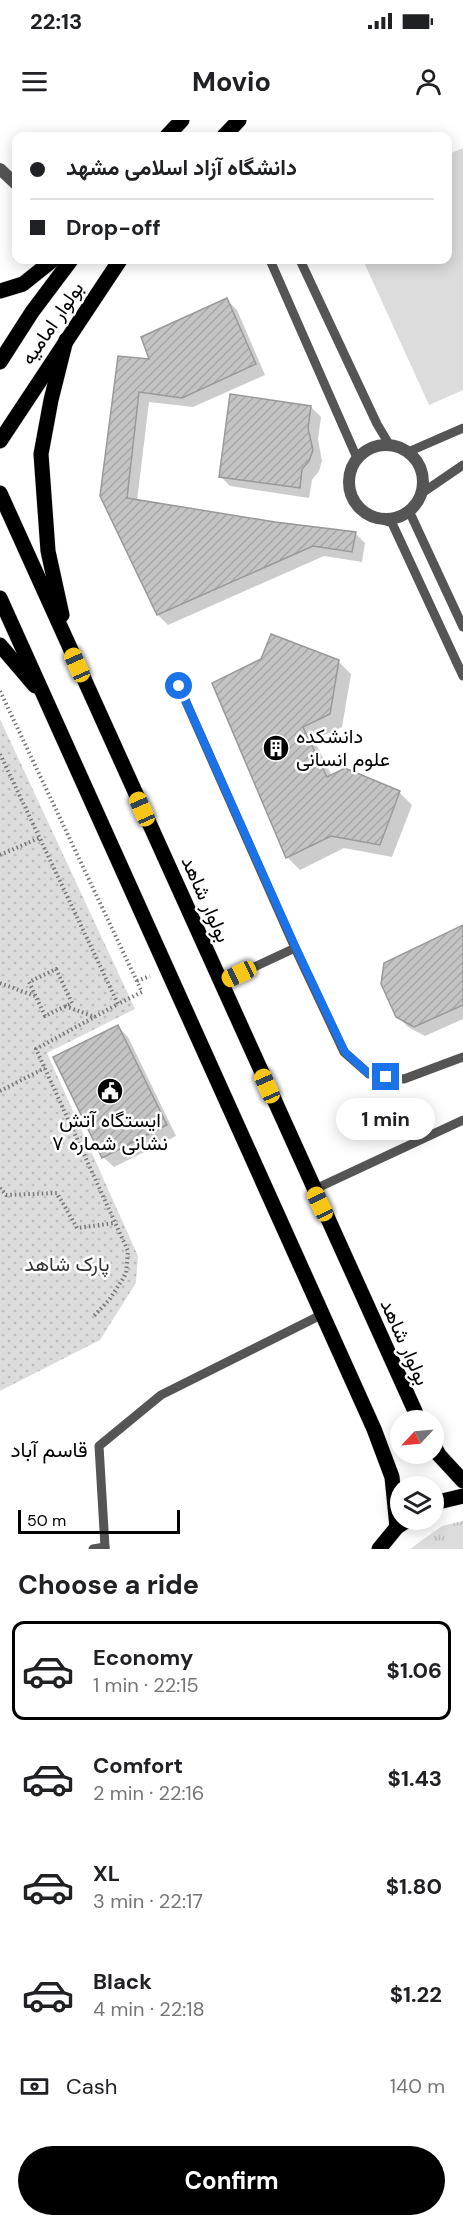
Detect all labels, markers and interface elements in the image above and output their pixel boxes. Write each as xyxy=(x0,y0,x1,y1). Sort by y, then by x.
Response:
text: 22:13 xyxy=(30,7,82,36)
text: Movio xyxy=(192,64,271,99)
icon: menu xyxy=(18,65,51,98)
icon: person xyxy=(412,65,445,98)
text: دانشگاه آزاد اسلامی مشهد xyxy=(66,153,297,182)
text: Drop-off xyxy=(66,213,161,242)
street label: بولوار امامیه xyxy=(15,276,89,370)
car xyxy=(61,645,93,685)
route start xyxy=(165,672,192,699)
place label: دانشکده علوم انسانی xyxy=(296,723,390,772)
building icon: دانشکده علوم انسانی xyxy=(261,733,291,763)
car xyxy=(126,789,158,829)
street label: بولوار شاهد xyxy=(175,852,237,946)
car xyxy=(219,958,259,990)
route end xyxy=(372,1063,399,1090)
car xyxy=(251,1066,283,1106)
public building icon: ایستگاه آتش نشانی شماره ۷ xyxy=(95,1076,125,1106)
callout: 1 min xyxy=(336,1098,436,1140)
text: 1 min xyxy=(361,1106,410,1132)
place label: ایستگاه آتش نشانی شماره ۷ xyxy=(52,1107,168,1156)
car xyxy=(304,1184,336,1224)
park label: پارک شاهد xyxy=(25,1251,109,1278)
street label: بولوار شاهد xyxy=(374,1295,436,1389)
north arrow xyxy=(390,1410,444,1464)
map controls xyxy=(390,1410,444,1530)
district label: قاسم آباد xyxy=(10,1436,88,1464)
button: layers xyxy=(390,1476,444,1530)
scale bar xyxy=(18,1507,180,1534)
text: 50 m xyxy=(27,1510,66,1531)
text: Choose a ride xyxy=(18,1567,199,1602)
text: Economy xyxy=(93,1643,193,1672)
icon: car xyxy=(21,1644,75,1698)
text: $1.06 xyxy=(387,1656,442,1685)
text: 1 min · 22:15 xyxy=(93,1672,199,1698)
text: Comfort xyxy=(93,1751,183,1780)
icon: car xyxy=(21,1752,75,1806)
text: $1.43 xyxy=(388,1764,442,1793)
text: 2 min · 22:16 xyxy=(93,1780,204,1806)
text: XL xyxy=(93,1859,120,1888)
icon: car xyxy=(21,1860,75,1914)
text: $1.80 xyxy=(386,1872,442,1901)
text: 3 min · 22:17 xyxy=(93,1888,203,1914)
text: Black xyxy=(93,1967,152,1996)
icon: car xyxy=(21,1968,75,2022)
text: $1.22 xyxy=(390,1980,442,2009)
text: 4 min · 22:18 xyxy=(93,1996,205,2022)
icon: cash xyxy=(18,2070,51,2103)
text: Cash xyxy=(66,2072,117,2101)
text: 140 m xyxy=(390,2073,445,2099)
button: Confirm xyxy=(18,2146,445,2215)

